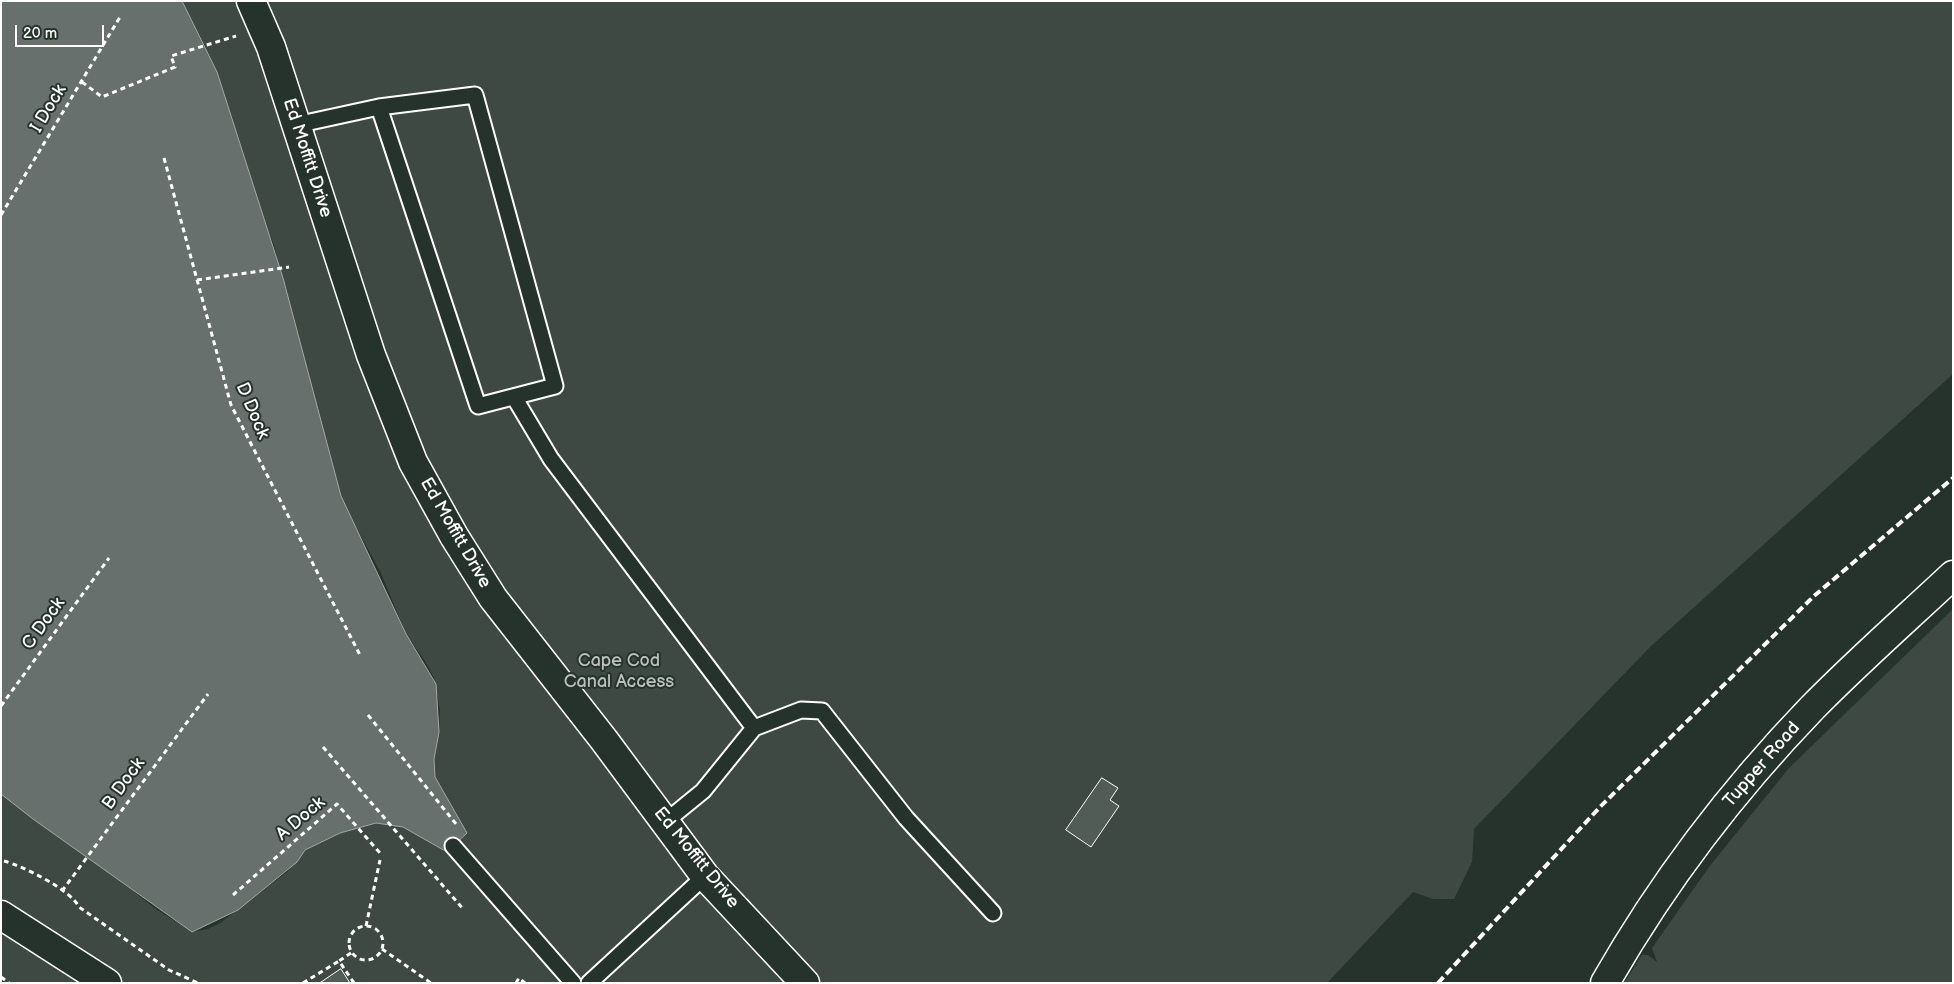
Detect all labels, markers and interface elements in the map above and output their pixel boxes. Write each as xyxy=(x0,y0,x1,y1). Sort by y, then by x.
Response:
scale bar xyxy=(18,15,106,47)
text: 20 m xyxy=(23,24,57,43)
street label: I Dock xyxy=(26,81,72,137)
street label: Ed Moffitt Drive xyxy=(278,96,336,220)
street label: D Dock xyxy=(230,379,274,443)
street label: Ed Moffitt Drive xyxy=(415,474,495,592)
street label: C Dock xyxy=(18,594,70,654)
park label: Cape Cod Canal Access xyxy=(564,650,674,692)
street label: Tupper Road xyxy=(1719,718,1805,812)
street label: B Dock xyxy=(98,754,150,814)
street label: A Dock xyxy=(272,792,330,846)
street label: Ed Moffitt Drive xyxy=(649,803,743,913)

